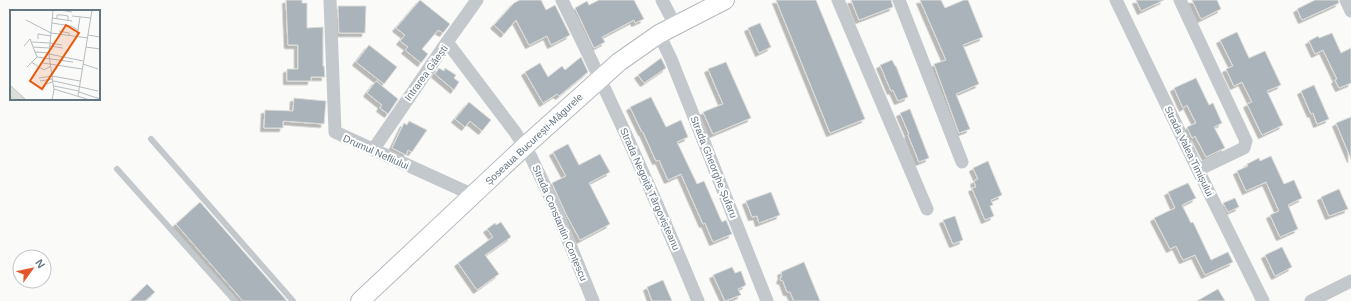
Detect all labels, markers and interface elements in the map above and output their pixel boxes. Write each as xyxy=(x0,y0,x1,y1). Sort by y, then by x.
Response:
inset map xyxy=(10,10,100,100)
street label: Intrarea Găești xyxy=(402,43,450,103)
street label: Șoseaua București-Măgurele xyxy=(483,91,585,187)
street label: Strada Valea Timișului xyxy=(1162,104,1216,198)
street label: Strada Gheorghe Șufaru xyxy=(688,114,740,220)
street label: Strada Negoiță Târgovișteanu xyxy=(618,126,682,252)
street label: Drumul Nefliului xyxy=(342,133,410,171)
street label: Strada Constantin Conțescu xyxy=(531,163,589,283)
north arrow xyxy=(12,249,52,289)
text: N xyxy=(33,257,48,270)

